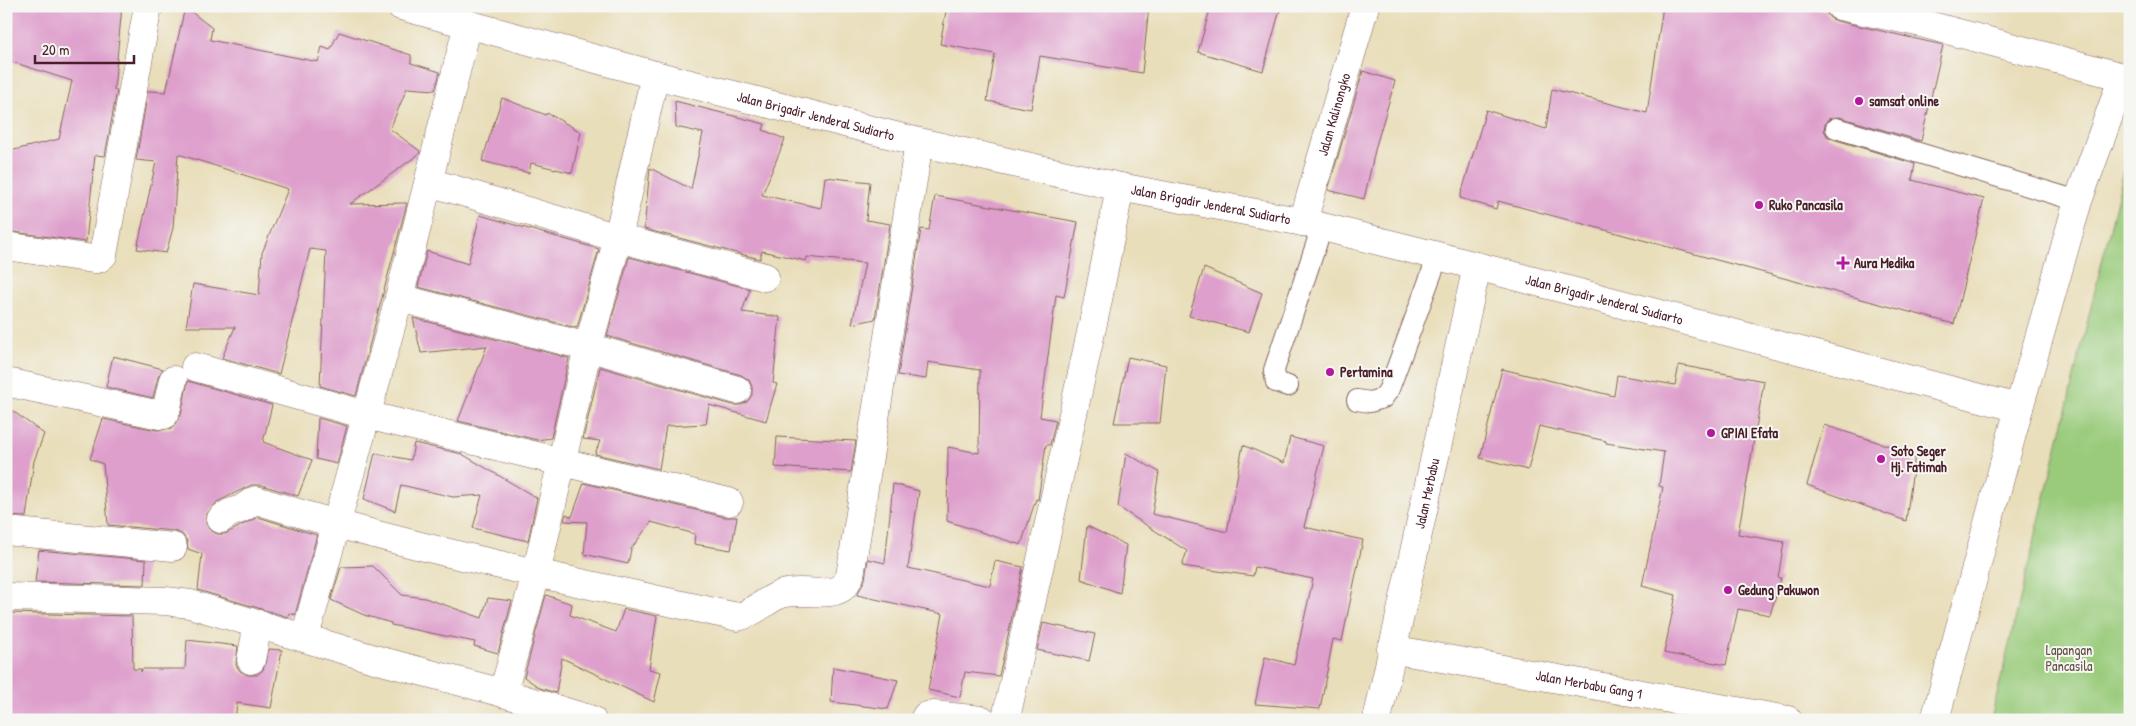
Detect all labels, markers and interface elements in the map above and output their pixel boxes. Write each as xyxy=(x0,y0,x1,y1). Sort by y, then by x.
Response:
scale bar xyxy=(35,32,134,64)
text: 20 m xyxy=(42,39,69,60)
street label: Jalan Kalinongko xyxy=(1313,70,1354,158)
street label: Jalan Brigadir Jenderal Sudiarto xyxy=(735,86,897,145)
place label: samsat online xyxy=(1869,91,1939,110)
marker: samsat online xyxy=(1853,95,1865,107)
street label: Jalan Brigadir Jenderal Sudiarto xyxy=(1129,179,1293,228)
place label: Ruko Pancasila xyxy=(1769,195,1843,214)
marker: Ruko Pancasila xyxy=(1753,199,1765,211)
place label: Aura Medika xyxy=(1854,253,1915,272)
marker: Aura Medika xyxy=(1836,256,1850,270)
street label: Jalan Brigadir Jenderal Sudiarto xyxy=(1524,269,1686,329)
place label: Pertamina xyxy=(1340,362,1393,381)
marker: Pertamina xyxy=(1324,366,1336,378)
place label: GPIAI Efata xyxy=(1721,423,1779,442)
marker: GPIAI Efata xyxy=(1705,427,1717,439)
place label: Soto Seger Hj. Fatimah xyxy=(1891,441,1947,477)
marker: Soto Seger Hj. Fatimah xyxy=(1875,453,1887,465)
street label: Jalan Merbabu xyxy=(1409,456,1443,530)
place label: Gedung Pakuwon xyxy=(1738,580,1819,601)
marker: Gedung Pakuwon xyxy=(1722,584,1734,596)
park label: Lapangan Pancasila xyxy=(2045,640,2093,675)
street label: Jalan Merbabu Gang 1 xyxy=(1534,665,1644,703)

